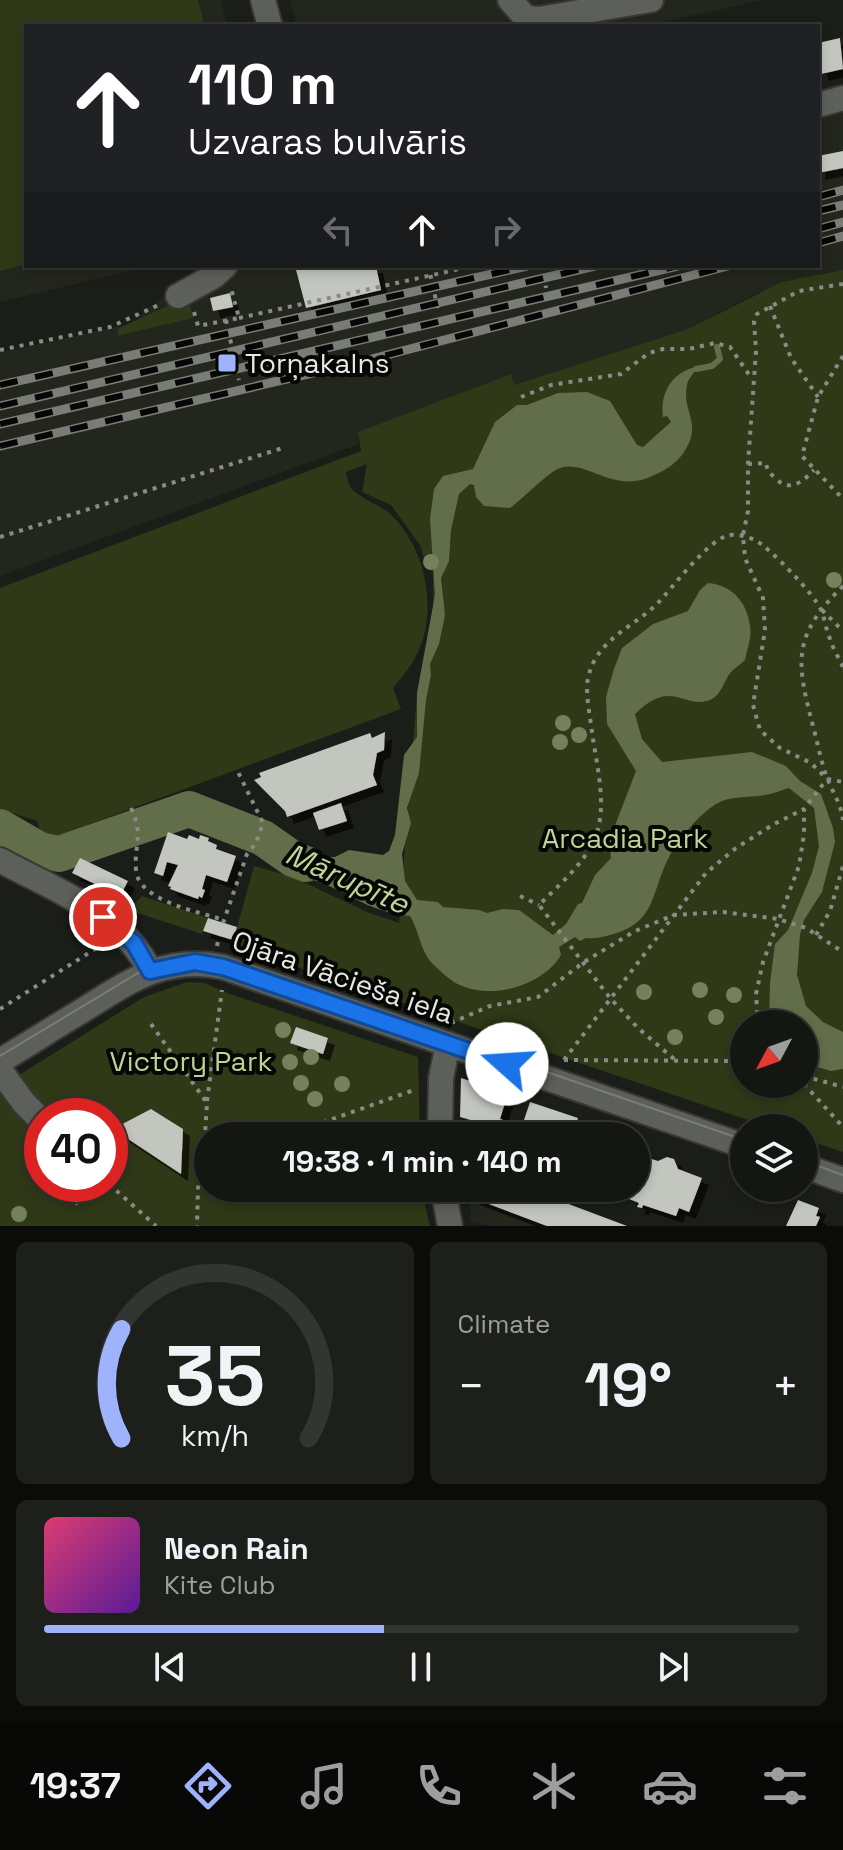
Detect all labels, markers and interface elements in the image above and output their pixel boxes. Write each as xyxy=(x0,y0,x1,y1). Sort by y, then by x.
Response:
text: 110 m xyxy=(188,49,337,120)
icon: ahead xyxy=(56,56,160,160)
text: Uzvaras bulvāris xyxy=(188,119,467,165)
icon: left xyxy=(316,208,360,252)
icon: ahead xyxy=(400,208,444,252)
icon: right xyxy=(484,208,528,252)
place label: Torņakalns xyxy=(245,345,389,381)
marker: Torņakalns xyxy=(216,352,238,374)
park label: Arcadia Park xyxy=(542,820,708,856)
water label: Mārupīte xyxy=(280,834,416,923)
pin xyxy=(69,883,137,951)
icon: arrive xyxy=(81,895,125,939)
street label: Ojāra Vācieša iela xyxy=(228,922,458,1032)
north arrow xyxy=(730,1010,818,1098)
map controls xyxy=(730,1010,818,1202)
position arrow xyxy=(465,1022,549,1106)
park label: Victory Park xyxy=(109,1043,273,1079)
speed limit sign: 40 xyxy=(24,1098,128,1202)
button: layers xyxy=(730,1114,818,1202)
text: 19:38 · 1 min · 140 m xyxy=(282,1142,562,1181)
text: Climate xyxy=(458,1307,550,1341)
text: 35 xyxy=(164,1323,265,1429)
text: 19° xyxy=(584,1347,672,1424)
text: − xyxy=(458,1358,485,1414)
text: + xyxy=(772,1358,799,1414)
text: km/h xyxy=(181,1418,249,1454)
text: Neon Rain xyxy=(164,1529,309,1568)
text: Kite Club xyxy=(164,1568,276,1602)
icon: previous xyxy=(148,1645,192,1689)
icon: pause xyxy=(399,1645,443,1689)
icon: next xyxy=(651,1645,695,1689)
icon: directions xyxy=(180,1758,236,1814)
icon: music xyxy=(296,1758,352,1814)
icon: phone xyxy=(411,1758,467,1814)
icon: climate xyxy=(526,1758,582,1814)
icon: car xyxy=(642,1758,698,1814)
icon: filters xyxy=(757,1758,813,1814)
text: 19:37 xyxy=(30,1763,121,1809)

